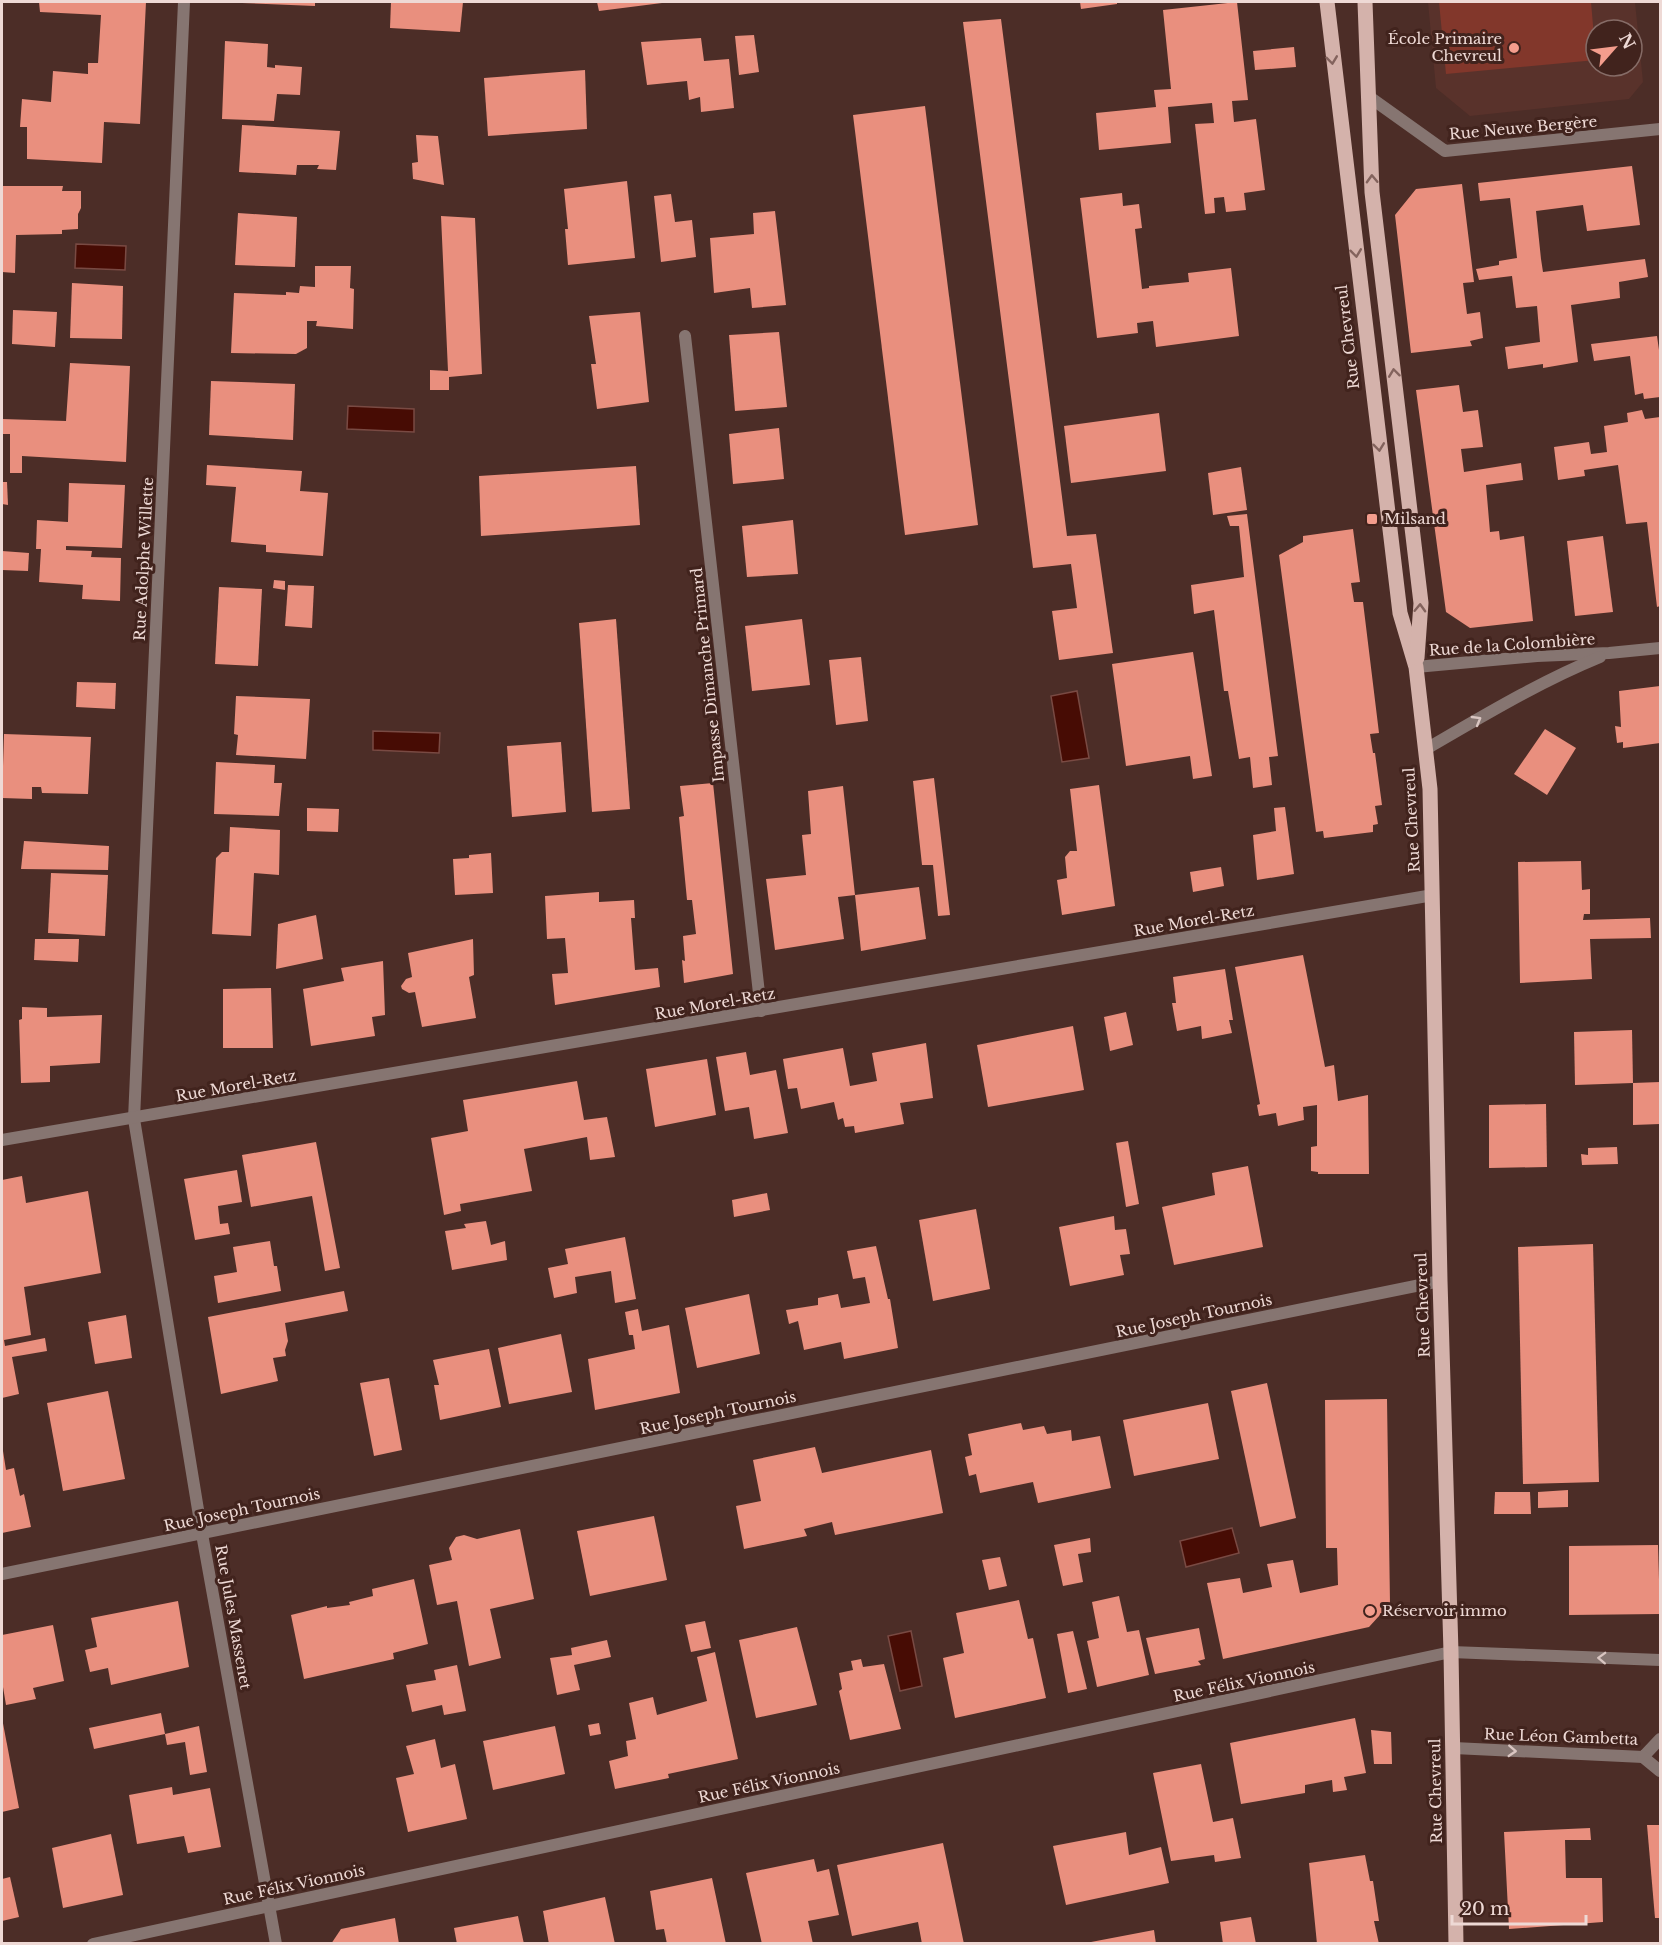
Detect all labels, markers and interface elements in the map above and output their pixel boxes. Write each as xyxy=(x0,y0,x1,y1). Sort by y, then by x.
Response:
north arrow xyxy=(1584,18,1644,78)
place label: École Primaire Chevreul xyxy=(1388,29,1502,65)
text: N xyxy=(1615,30,1640,52)
marker: École Primaire Chevreul xyxy=(1507,41,1521,55)
one-way arrow xyxy=(1326,55,1338,64)
street label: Rue Neuve Bergère xyxy=(1448,112,1598,143)
one-way arrow xyxy=(1365,175,1378,184)
one-way arrow xyxy=(1349,249,1362,258)
street label: Rue Chevreul xyxy=(1332,284,1363,390)
one-way arrow xyxy=(1388,368,1401,378)
one-way arrow xyxy=(1373,442,1385,451)
street label: Rue Adolphe Willette xyxy=(130,477,157,641)
place label: Milsand xyxy=(1384,509,1446,528)
marker: Milsand xyxy=(1365,512,1379,526)
street label: Impasse Dimanche Primard xyxy=(687,567,728,783)
one-way arrow xyxy=(1414,604,1427,613)
street label: Rue de la Colombière xyxy=(1428,629,1596,660)
one-way arrow xyxy=(1471,716,1481,727)
street label: Rue Chevreul xyxy=(1399,767,1424,873)
street label: Rue Morel-Retz xyxy=(1132,901,1256,940)
street label: Rue Morel-Retz xyxy=(653,984,777,1023)
street label: Rue Morel-Retz xyxy=(174,1066,298,1105)
street label: Rue Chevreul xyxy=(1411,1252,1434,1358)
street label: Rue Joseph Tournois xyxy=(1114,1290,1274,1341)
street label: Rue Joseph Tournois xyxy=(638,1387,798,1438)
street label: Rue Joseph Tournois xyxy=(162,1484,322,1535)
street label: Rue Jules Massenet xyxy=(211,1543,256,1691)
place label: Réservoir immo xyxy=(1382,1601,1507,1620)
marker: Réservoir immo xyxy=(1363,1604,1377,1618)
one-way arrow xyxy=(1598,1651,1607,1664)
street label: Rue Félix Vionnois xyxy=(1171,1657,1317,1706)
street label: Rue Léon Gambetta xyxy=(1484,1724,1639,1749)
street label: Rue Chevreul xyxy=(1425,1738,1446,1844)
one-way arrow xyxy=(1507,1744,1516,1757)
street label: Rue Félix Vionnois xyxy=(696,1758,842,1807)
street label: Rue Félix Vionnois xyxy=(221,1860,367,1909)
scale bar xyxy=(1452,1888,1586,1926)
text: 20 m xyxy=(1461,1898,1509,1920)

